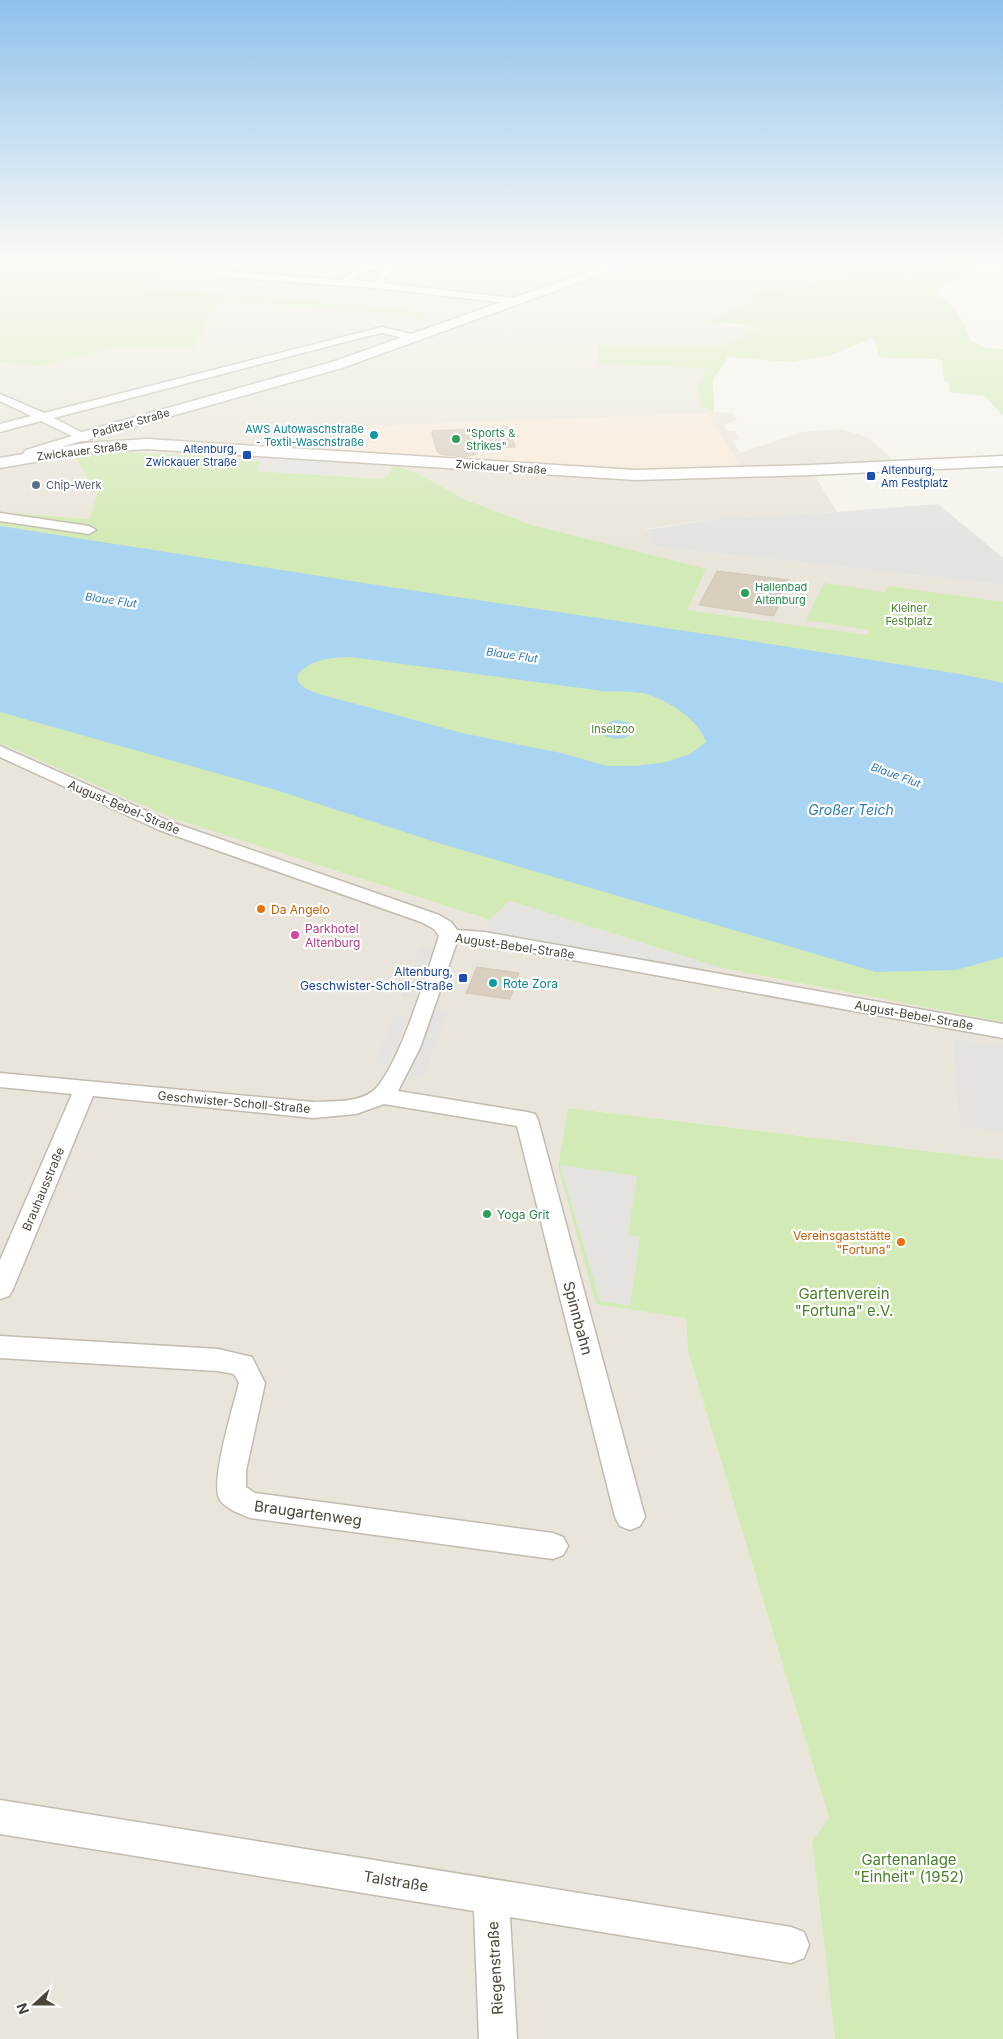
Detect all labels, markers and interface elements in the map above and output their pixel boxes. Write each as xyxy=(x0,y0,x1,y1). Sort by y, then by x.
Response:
street label: Paditzer Straße xyxy=(91,405,171,441)
place label: AWS Autowaschstraße - Textil-Waschstraße xyxy=(245,422,364,449)
place label: "Sports & Strikes" xyxy=(466,426,515,453)
marker: AWS Autowaschstraße - Textil-Waschstraße xyxy=(368,429,380,441)
marker: "Sports & Strikes" xyxy=(450,433,462,445)
street label: Zwickauer Straße xyxy=(36,438,128,464)
place label: Altenburg, Zwickauer Straße xyxy=(146,442,237,469)
marker: Altenburg, Zwickauer Straße xyxy=(241,449,253,461)
street label: Zwickauer Straße xyxy=(455,457,547,477)
place label: Altenburg, Am Festplatz xyxy=(881,463,948,490)
marker: Altenburg, Am Festplatz xyxy=(865,470,877,482)
place label: Chip-Werk xyxy=(46,478,101,492)
marker: Chip-Werk xyxy=(30,479,42,491)
place label: Hallenbad Altenburg xyxy=(755,580,807,607)
marker: Hallenbad Altenburg xyxy=(739,587,751,599)
water label: Blaue Flut xyxy=(84,589,138,611)
park label: Kleiner Festplatz xyxy=(885,601,933,628)
water label: Blaue Flut xyxy=(485,644,539,666)
park label: Inselzoo xyxy=(591,722,635,736)
water label: Blaue Flut xyxy=(869,760,923,791)
street label: August-Bebel-Straße xyxy=(66,777,182,837)
water label: Großer Teich xyxy=(808,801,894,818)
place label: Da Angelo xyxy=(271,902,330,917)
marker: Da Angelo xyxy=(255,903,267,915)
place label: Parkhotel Altenburg xyxy=(305,921,360,950)
marker: Parkhotel Altenburg xyxy=(289,929,301,941)
street label: August-Bebel-Straße xyxy=(454,930,576,962)
place label: Altenburg, Geschwister-Scholl-Straße xyxy=(300,964,453,993)
marker: Altenburg, Geschwister-Scholl-Straße xyxy=(457,972,469,984)
place label: Rote Zora xyxy=(503,976,558,991)
marker: Rote Zora xyxy=(487,977,499,989)
street label: August-Bebel-Straße xyxy=(853,997,975,1033)
street label: Geschwister-Scholl-Straße xyxy=(157,1088,311,1116)
street label: Brauhausstraße xyxy=(19,1145,67,1233)
place label: Yoga Grit xyxy=(497,1207,549,1222)
marker: Yoga Grit xyxy=(481,1208,493,1220)
place label: Vereinsgaststätte "Fortuna" xyxy=(793,1228,891,1257)
marker: Vereinsgaststätte "Fortuna" xyxy=(895,1236,907,1248)
street label: Spinnbahn xyxy=(559,1279,597,1357)
park label: Gartenverein "Fortuna" e.V. xyxy=(795,1284,893,1320)
street label: Braugartenweg xyxy=(253,1496,363,1530)
park label: Gartenanlage "Einheit" (1952) xyxy=(854,1850,964,1886)
street label: Talstraße xyxy=(362,1866,430,1896)
street label: Riegenstraße xyxy=(483,1921,507,2015)
north arrow xyxy=(10,1979,60,2029)
text: N xyxy=(13,2001,32,2017)

